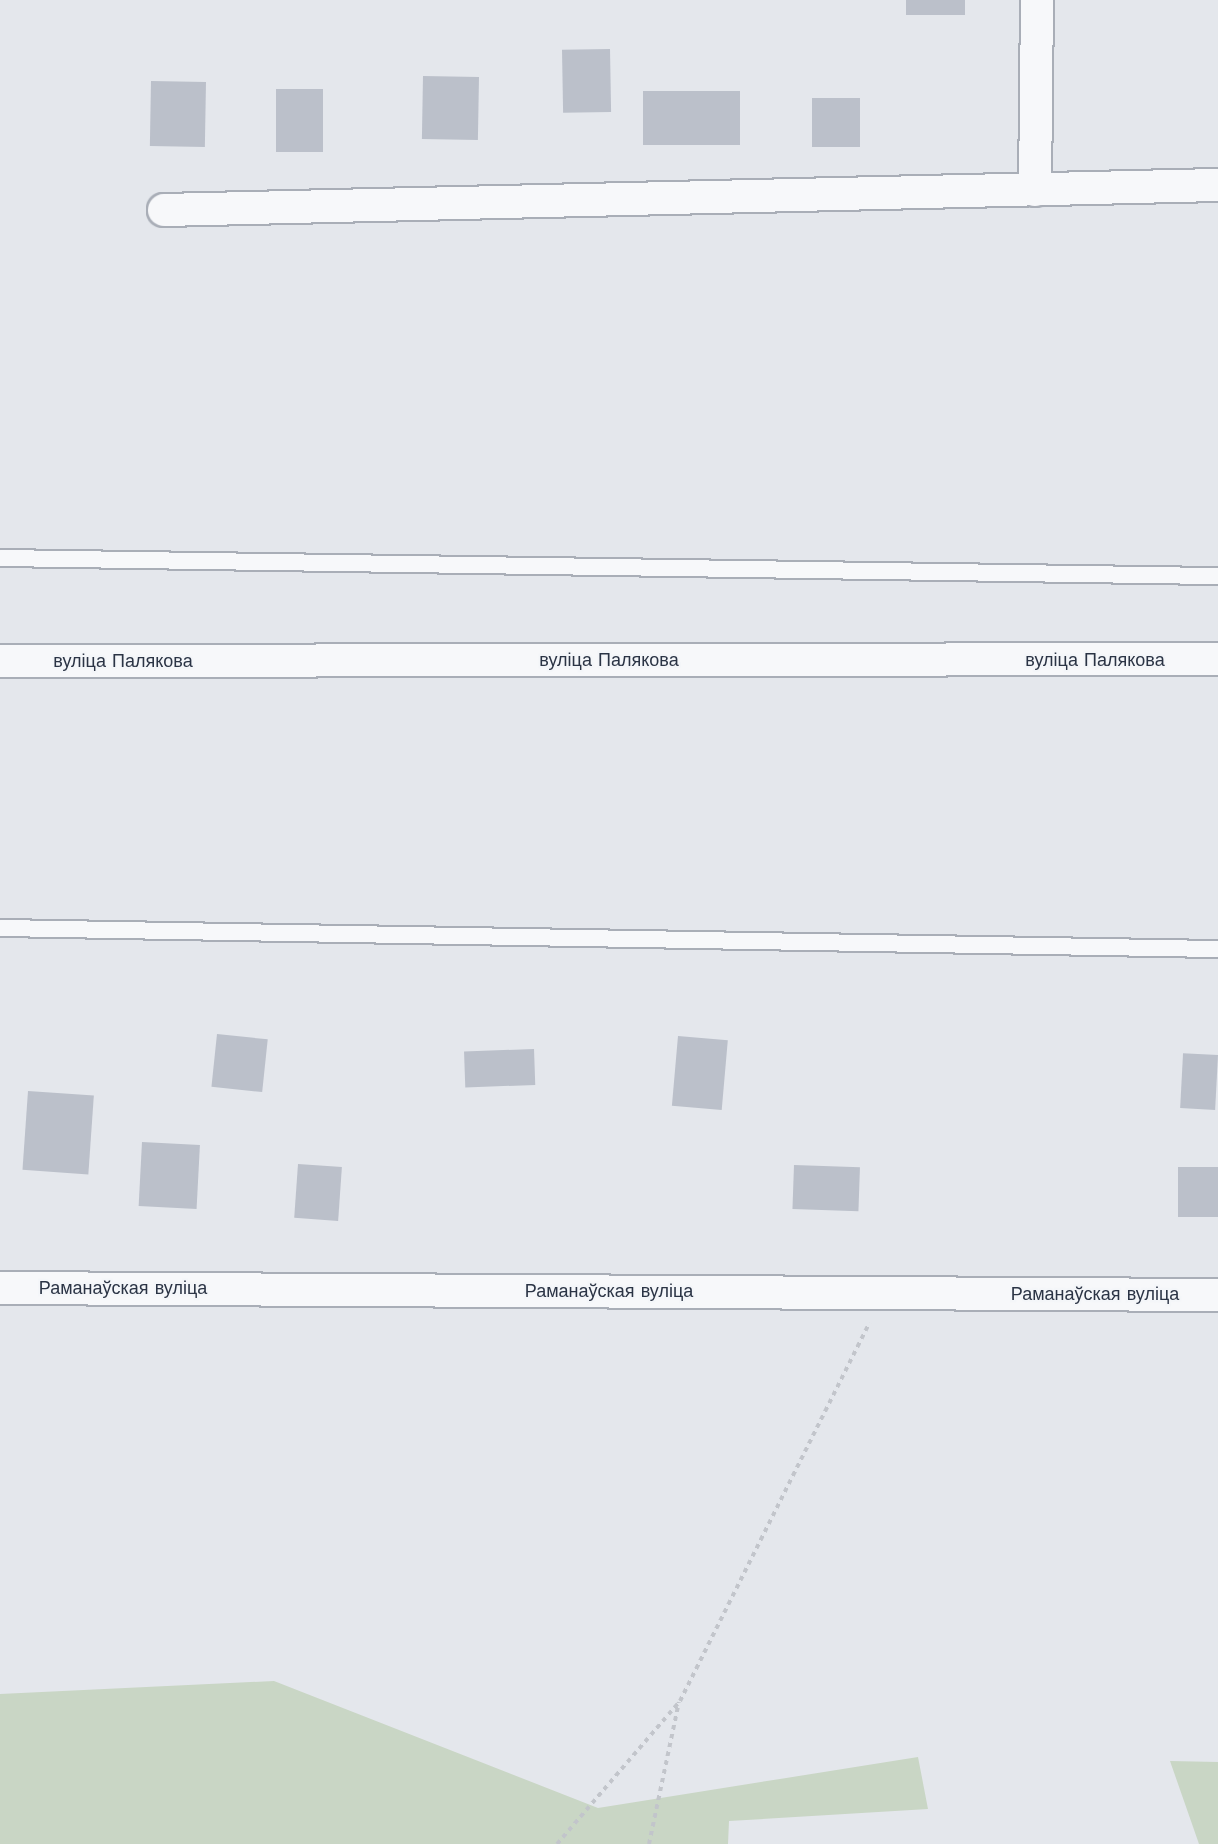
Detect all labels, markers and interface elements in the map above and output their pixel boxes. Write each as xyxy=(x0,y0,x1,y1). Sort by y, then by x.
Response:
street label: вуліца Палякова xyxy=(539,649,679,671)
street label: вуліца Палякова xyxy=(1025,649,1165,671)
street label: вуліца Палякова xyxy=(53,650,193,672)
street label: Раманаўская вуліца xyxy=(39,1277,207,1299)
street label: Раманаўская вуліца xyxy=(525,1280,693,1302)
street label: Раманаўская вуліца xyxy=(1011,1283,1179,1305)

